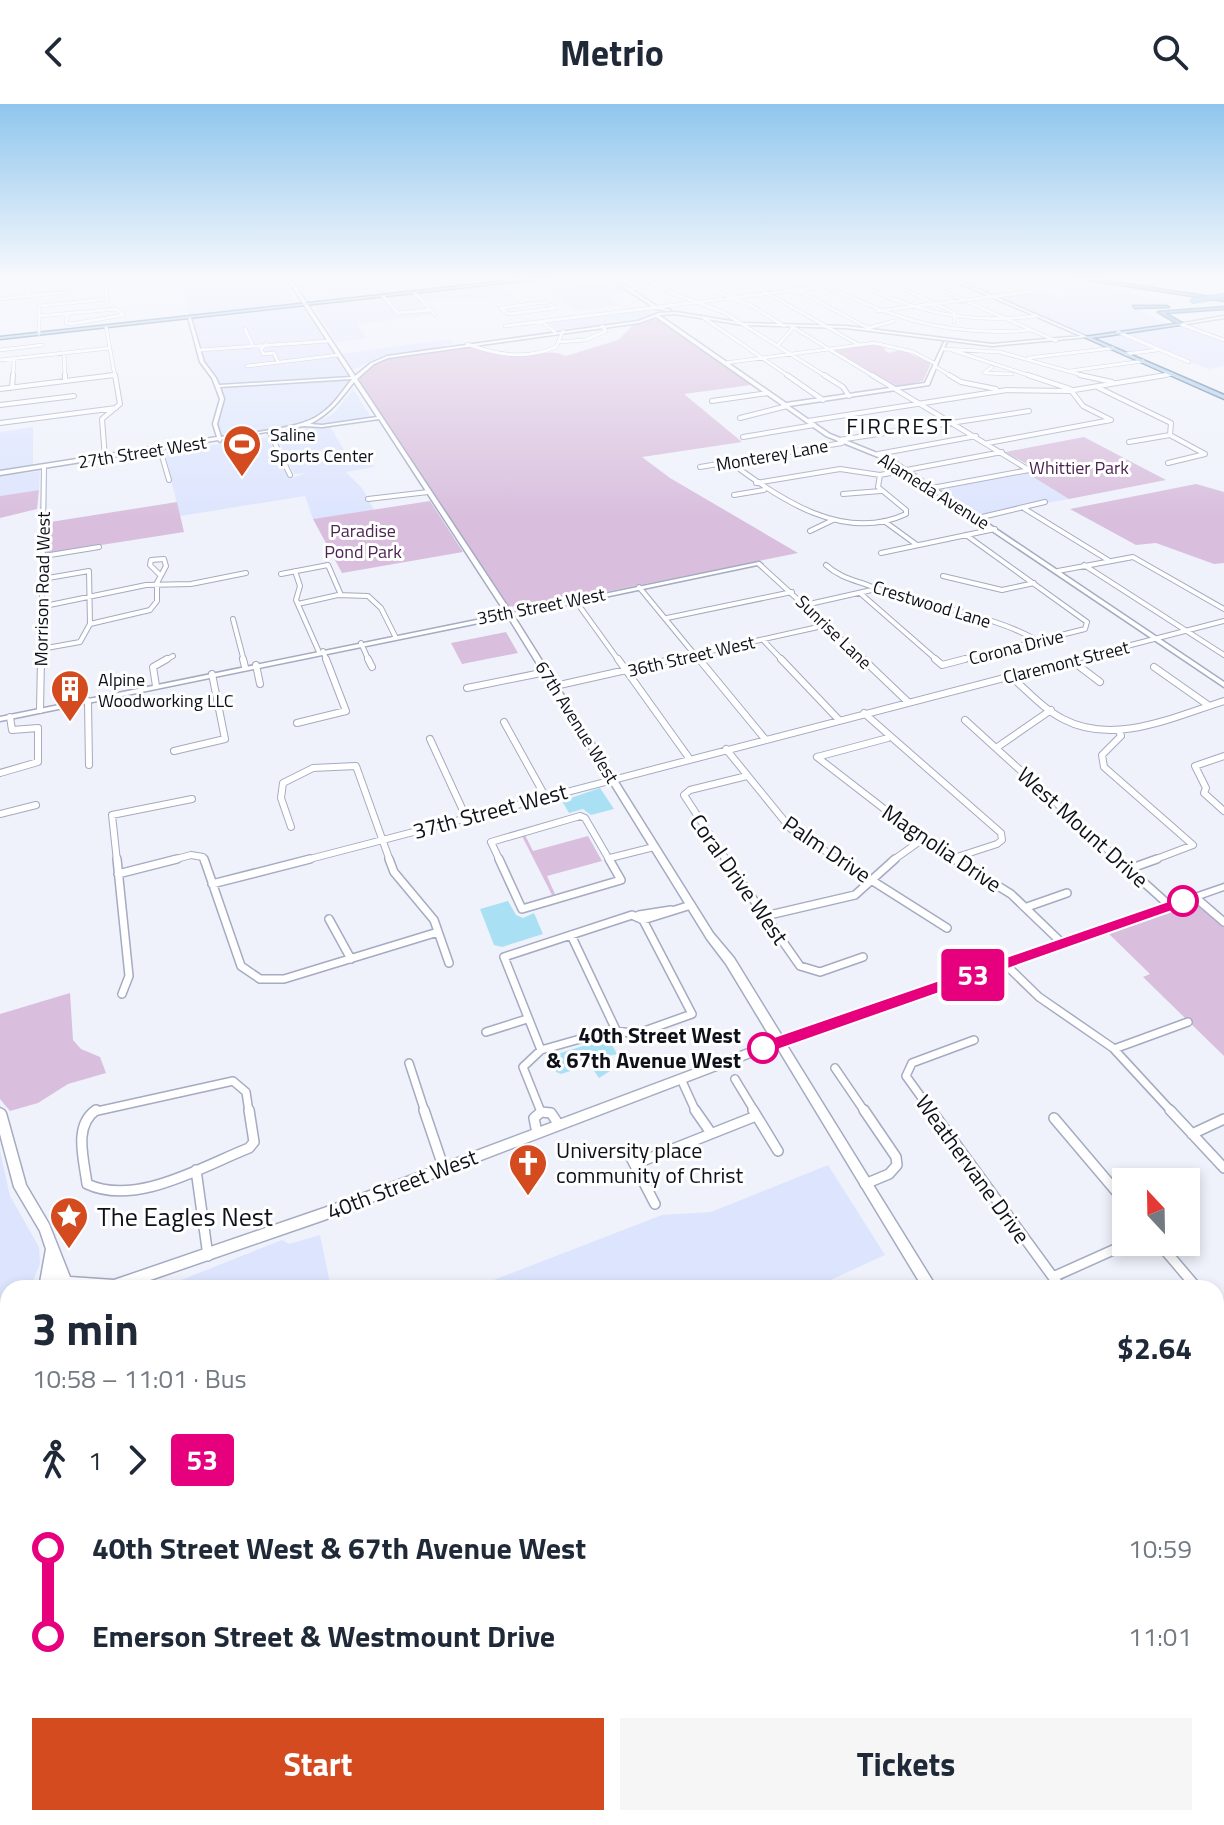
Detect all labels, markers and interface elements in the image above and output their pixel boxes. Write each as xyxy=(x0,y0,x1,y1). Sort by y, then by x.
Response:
text: Metrio xyxy=(560,25,664,80)
icon: back xyxy=(32,30,76,74)
icon: search xyxy=(1148,30,1192,74)
district label: FIRCREST xyxy=(846,409,954,443)
place label: Saline Sports Center xyxy=(270,421,374,469)
sports icon: Saline Sports Center xyxy=(221,423,263,478)
street label: 27th Street West xyxy=(76,428,209,475)
street label: Monterey Lane xyxy=(714,432,830,478)
street label: Alameda Avenue xyxy=(873,446,995,536)
park label: Whittier Park xyxy=(1029,454,1129,481)
street label: Morrison Road West xyxy=(27,511,57,667)
park label: Paradise Pond Park xyxy=(324,517,402,565)
street label: Crestwood Lane xyxy=(870,573,994,635)
street label: 35th Street West xyxy=(475,580,608,632)
street label: Sunrise Lane xyxy=(790,589,878,675)
street label: Corona Drive xyxy=(966,622,1066,672)
street label: 36th Street West xyxy=(625,628,758,684)
street label: Claremont Street xyxy=(1000,633,1132,691)
street label: 67th Avenue West xyxy=(529,656,626,789)
place label: Alpine Woodworking LLC xyxy=(98,666,234,714)
building icon: Alpine Woodworking LLC xyxy=(49,668,91,723)
street label: West Mount Drive xyxy=(1010,758,1156,896)
street label: 37th Street West xyxy=(409,774,571,848)
street label: Magnolia Drive xyxy=(875,795,1009,901)
street label: Coral Drive West xyxy=(681,807,797,952)
street label: Palm Drive xyxy=(776,807,878,891)
unlabelled marker xyxy=(1168,886,1198,916)
line badge: 53 xyxy=(937,949,1009,1001)
text: 53 xyxy=(957,953,989,996)
place label: 40th Street West & 67th Avenue West xyxy=(546,1018,741,1077)
marker: 40th Street West & 67th Avenue West xyxy=(748,1033,778,1063)
street label: Weathervane Drive xyxy=(907,1088,1039,1250)
place label: University place community of Christ xyxy=(556,1133,744,1192)
street label: 40th Street West xyxy=(322,1140,482,1228)
church icon: University place community of Christ xyxy=(507,1142,549,1197)
north arrow xyxy=(1112,1168,1200,1256)
map controls xyxy=(1112,1168,1200,1256)
place icon: The Eagles Nest xyxy=(48,1195,90,1250)
place label: The Eagles Nest xyxy=(97,1197,273,1236)
text: 3 min xyxy=(32,1295,139,1362)
text: $2.64 xyxy=(1117,1325,1192,1371)
text: 10:58 – 11:01 · Bus xyxy=(32,1359,247,1398)
icon: walk xyxy=(32,1438,76,1482)
icon: forward xyxy=(115,1438,159,1482)
text: 53 xyxy=(187,1438,218,1481)
text: 1 xyxy=(88,1441,103,1480)
text: 40th Street West & 67th Avenue West xyxy=(92,1525,586,1571)
text: 10:59 xyxy=(1128,1529,1192,1568)
text: Emerson Street & Westmount Drive xyxy=(92,1613,555,1659)
text: 11:01 xyxy=(1128,1617,1192,1656)
button: Start xyxy=(32,1718,604,1810)
button: Tickets xyxy=(620,1718,1192,1810)

